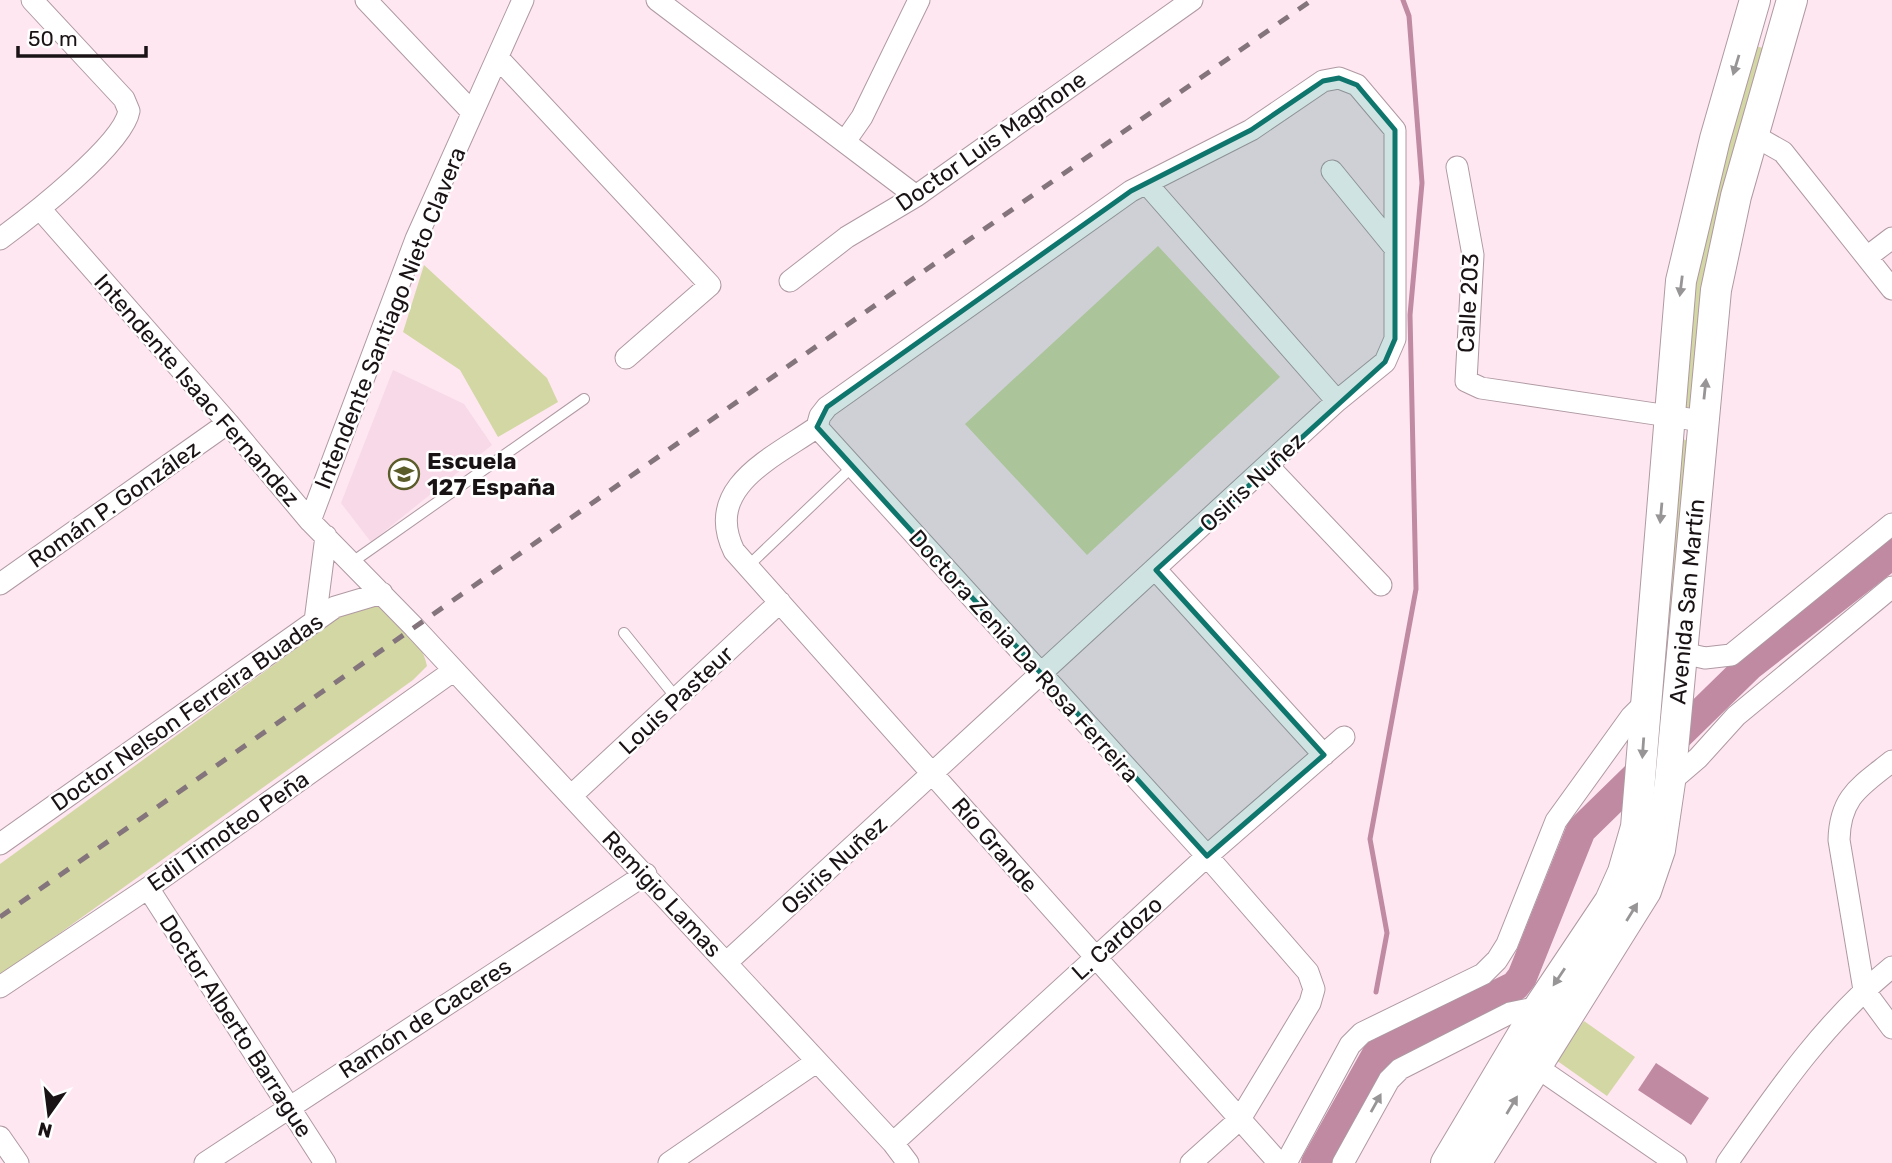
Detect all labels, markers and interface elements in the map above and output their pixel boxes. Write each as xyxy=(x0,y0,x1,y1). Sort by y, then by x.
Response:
scale bar xyxy=(18,14,145,58)
text: 50 m xyxy=(28,26,78,51)
one-way arrow xyxy=(1730,55,1740,76)
street label: Doctor Luis Magñone xyxy=(890,65,1092,217)
street label: Intendente Santiago Nieto Clavera xyxy=(308,143,472,493)
street label: Calle 203 xyxy=(1451,253,1485,353)
street label: Intendente Isaac Fernandez xyxy=(88,268,306,512)
one-way arrow xyxy=(1675,275,1686,297)
one-way arrow xyxy=(1700,377,1711,399)
street label: Osiris Nuñez xyxy=(1194,426,1310,538)
street label: Román P. González xyxy=(23,434,205,574)
place label: Escuela 127 España xyxy=(427,447,555,501)
school or university icon: Escuela 127 España xyxy=(387,457,421,491)
street label: Avenida San Martín xyxy=(1663,498,1710,706)
one-way arrow xyxy=(1655,502,1666,524)
street label: Doctora Zenia Da Rosa Ferreira xyxy=(903,524,1145,788)
street label: Doctor Nelson Ferreira Buadas xyxy=(46,607,328,817)
street label: Louis Pasteur xyxy=(613,640,739,760)
one-way arrow xyxy=(1637,737,1648,759)
street label: Edil Timoteo Peña xyxy=(142,765,314,897)
street label: Río Grande xyxy=(946,792,1044,898)
street label: Osiris Nuñez xyxy=(775,810,893,920)
street label: Remigio Lamas xyxy=(596,825,728,963)
street label: L. Cardozo xyxy=(1066,890,1168,986)
one-way arrow xyxy=(1626,902,1639,922)
street label: Doctor Alberto Barrague xyxy=(154,909,318,1143)
street label: Ramón de Caceres xyxy=(334,952,516,1084)
one-way arrow xyxy=(1552,968,1566,986)
north arrow xyxy=(14,1079,84,1149)
one-way arrow xyxy=(1370,1093,1382,1113)
one-way arrow xyxy=(1505,1095,1518,1114)
text: N xyxy=(36,1117,54,1143)

